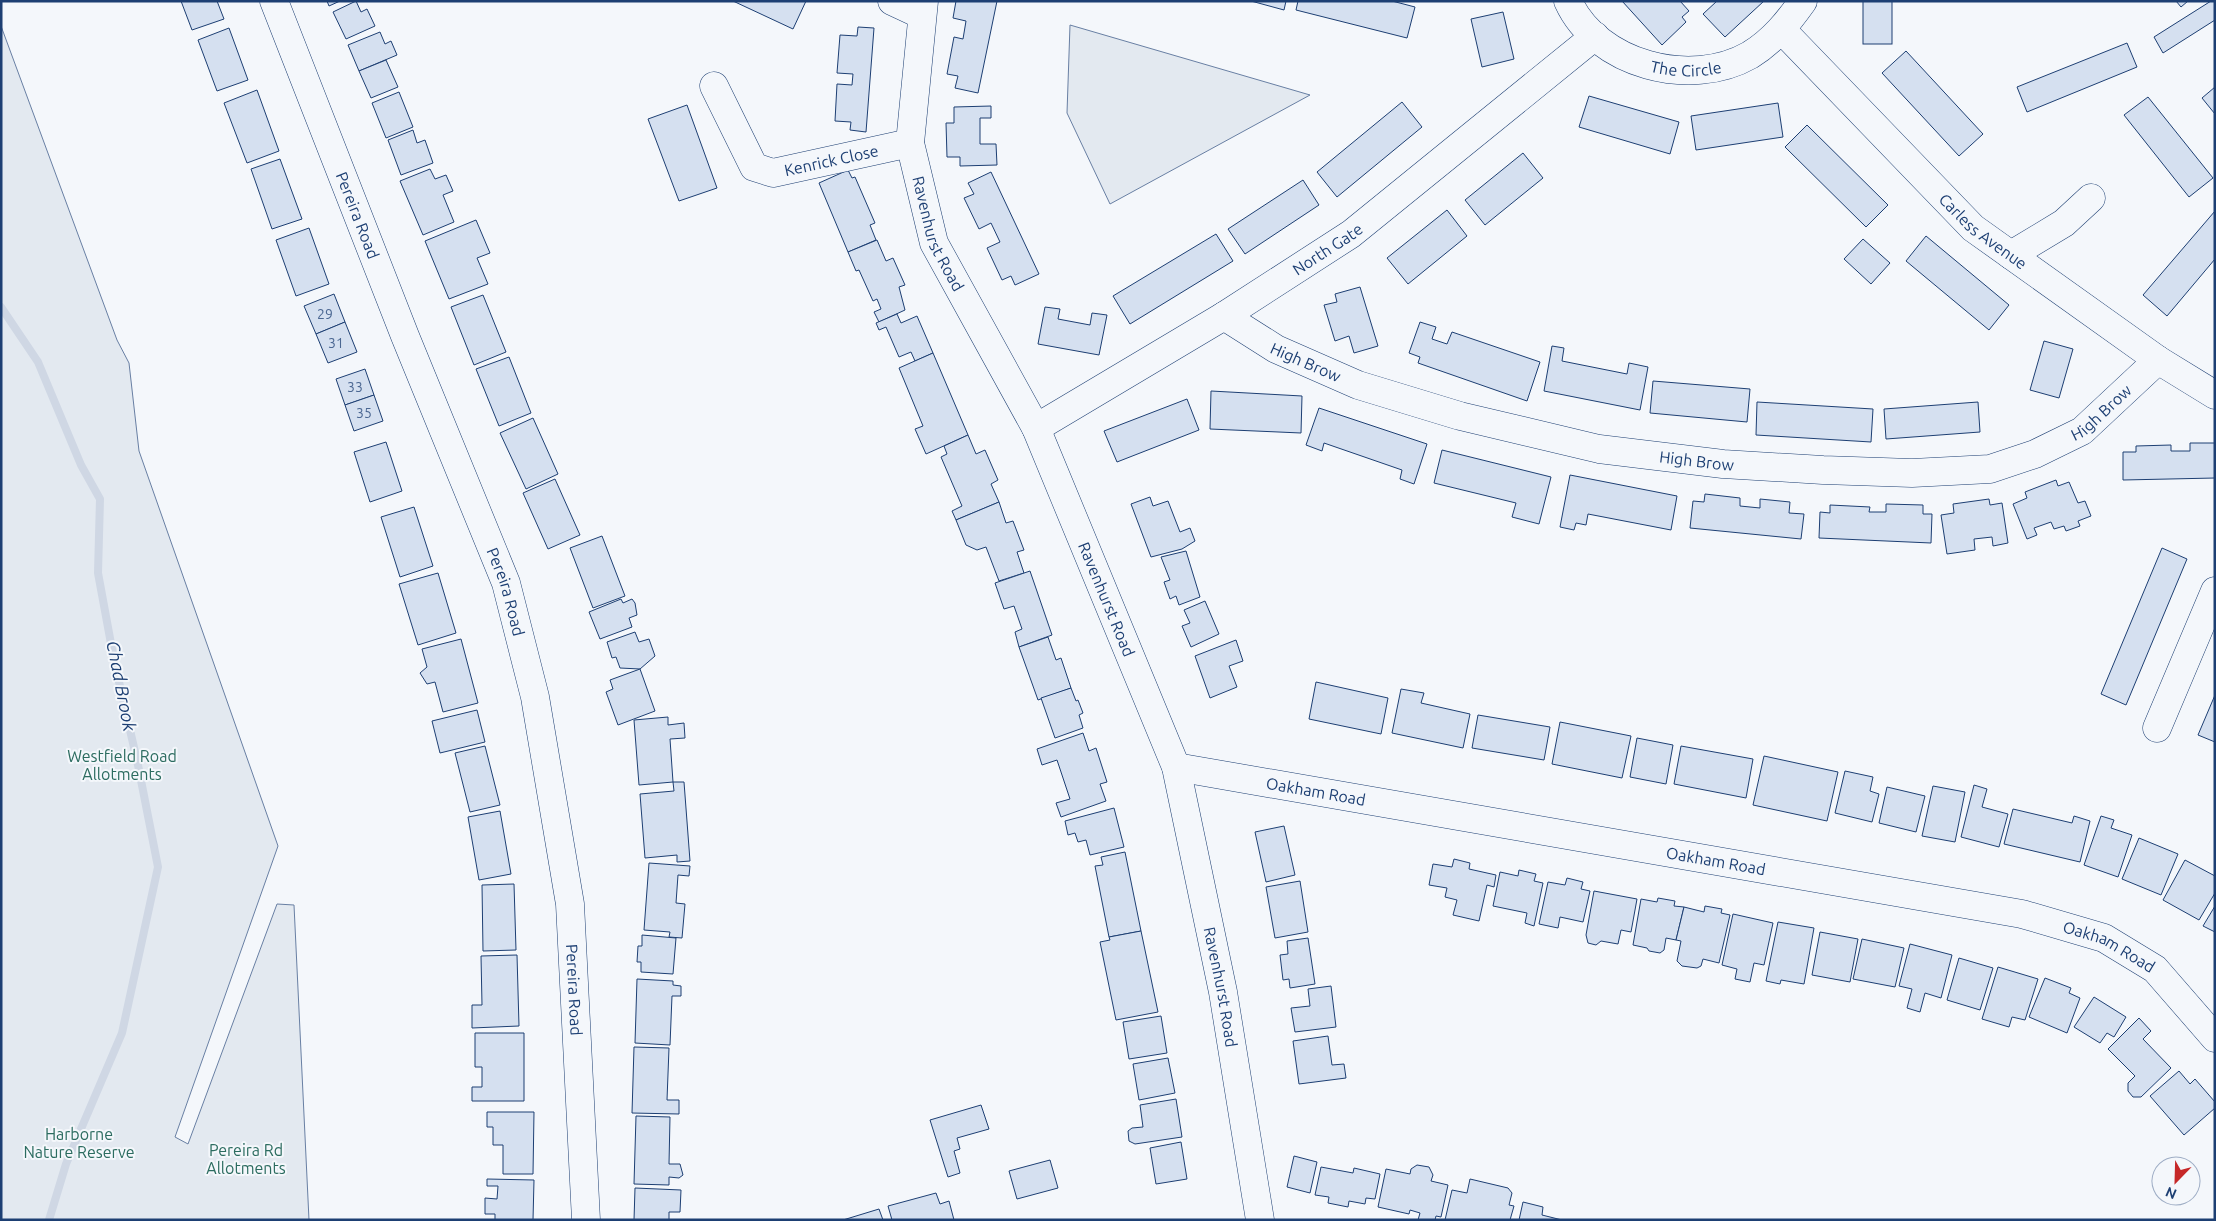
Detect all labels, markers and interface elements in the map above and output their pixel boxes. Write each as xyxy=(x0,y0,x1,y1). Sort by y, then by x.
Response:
street label: The Circle xyxy=(1649,57,1723,80)
street label: Kenrick Close xyxy=(783,141,880,179)
street label: Pereira Road xyxy=(333,169,383,261)
street label: Ravenhurst Road xyxy=(909,174,968,294)
street label: Carless Avenue xyxy=(1936,190,2031,273)
street label: North Gate xyxy=(1289,219,1366,278)
house number: 29 xyxy=(317,306,333,322)
house number: 31 xyxy=(328,335,344,351)
street label: High Brow xyxy=(1268,339,1344,386)
house number: 33 xyxy=(347,379,363,395)
street label: High Brow xyxy=(2068,380,2135,444)
house number: 35 xyxy=(356,405,372,421)
street label: High Brow xyxy=(1658,447,1735,474)
street label: Ravenhurst Road xyxy=(1075,539,1138,659)
street label: Pereira Road xyxy=(483,545,528,638)
water label: Chad Brook xyxy=(103,639,141,734)
park label: Westfield Road Allotments xyxy=(67,747,177,783)
street label: Oakham Road xyxy=(1265,774,1367,809)
street label: Oakham Road xyxy=(1665,843,1767,878)
street label: Oakham Road xyxy=(2061,917,2158,976)
street label: Ravenhurst Road xyxy=(1201,925,1241,1048)
street label: Pereira Road xyxy=(563,943,586,1036)
park label: Harborne Nature Reserve xyxy=(23,1125,135,1161)
park label: Pereira Rd Allotments xyxy=(206,1141,286,1177)
north arrow xyxy=(2151,1156,2201,1206)
text: N xyxy=(2163,1184,2179,1202)

